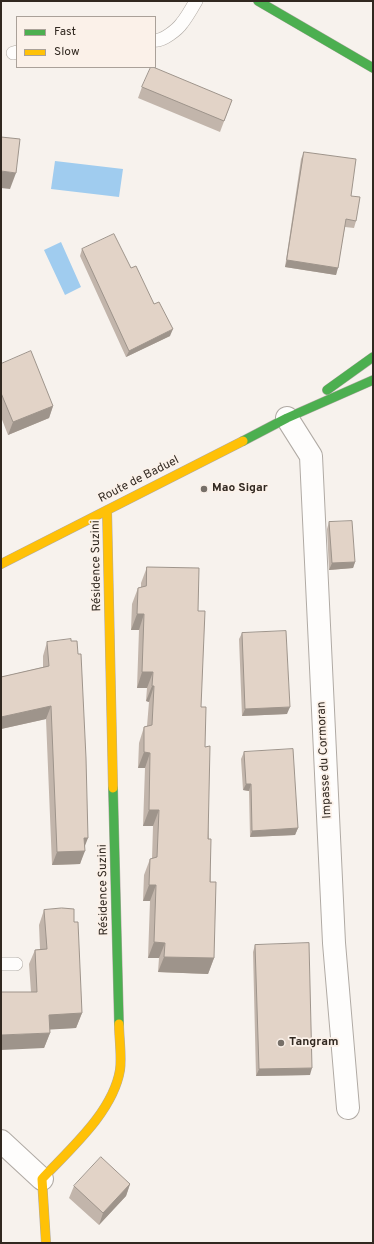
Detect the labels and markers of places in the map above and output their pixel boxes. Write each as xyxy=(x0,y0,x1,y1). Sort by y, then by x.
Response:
place label: Mao Sigar xyxy=(212,482,268,496)
marker: Mao Sigar xyxy=(199,484,209,494)
place label: Tangram xyxy=(289,1036,338,1050)
marker: Tangram xyxy=(276,1038,286,1048)

